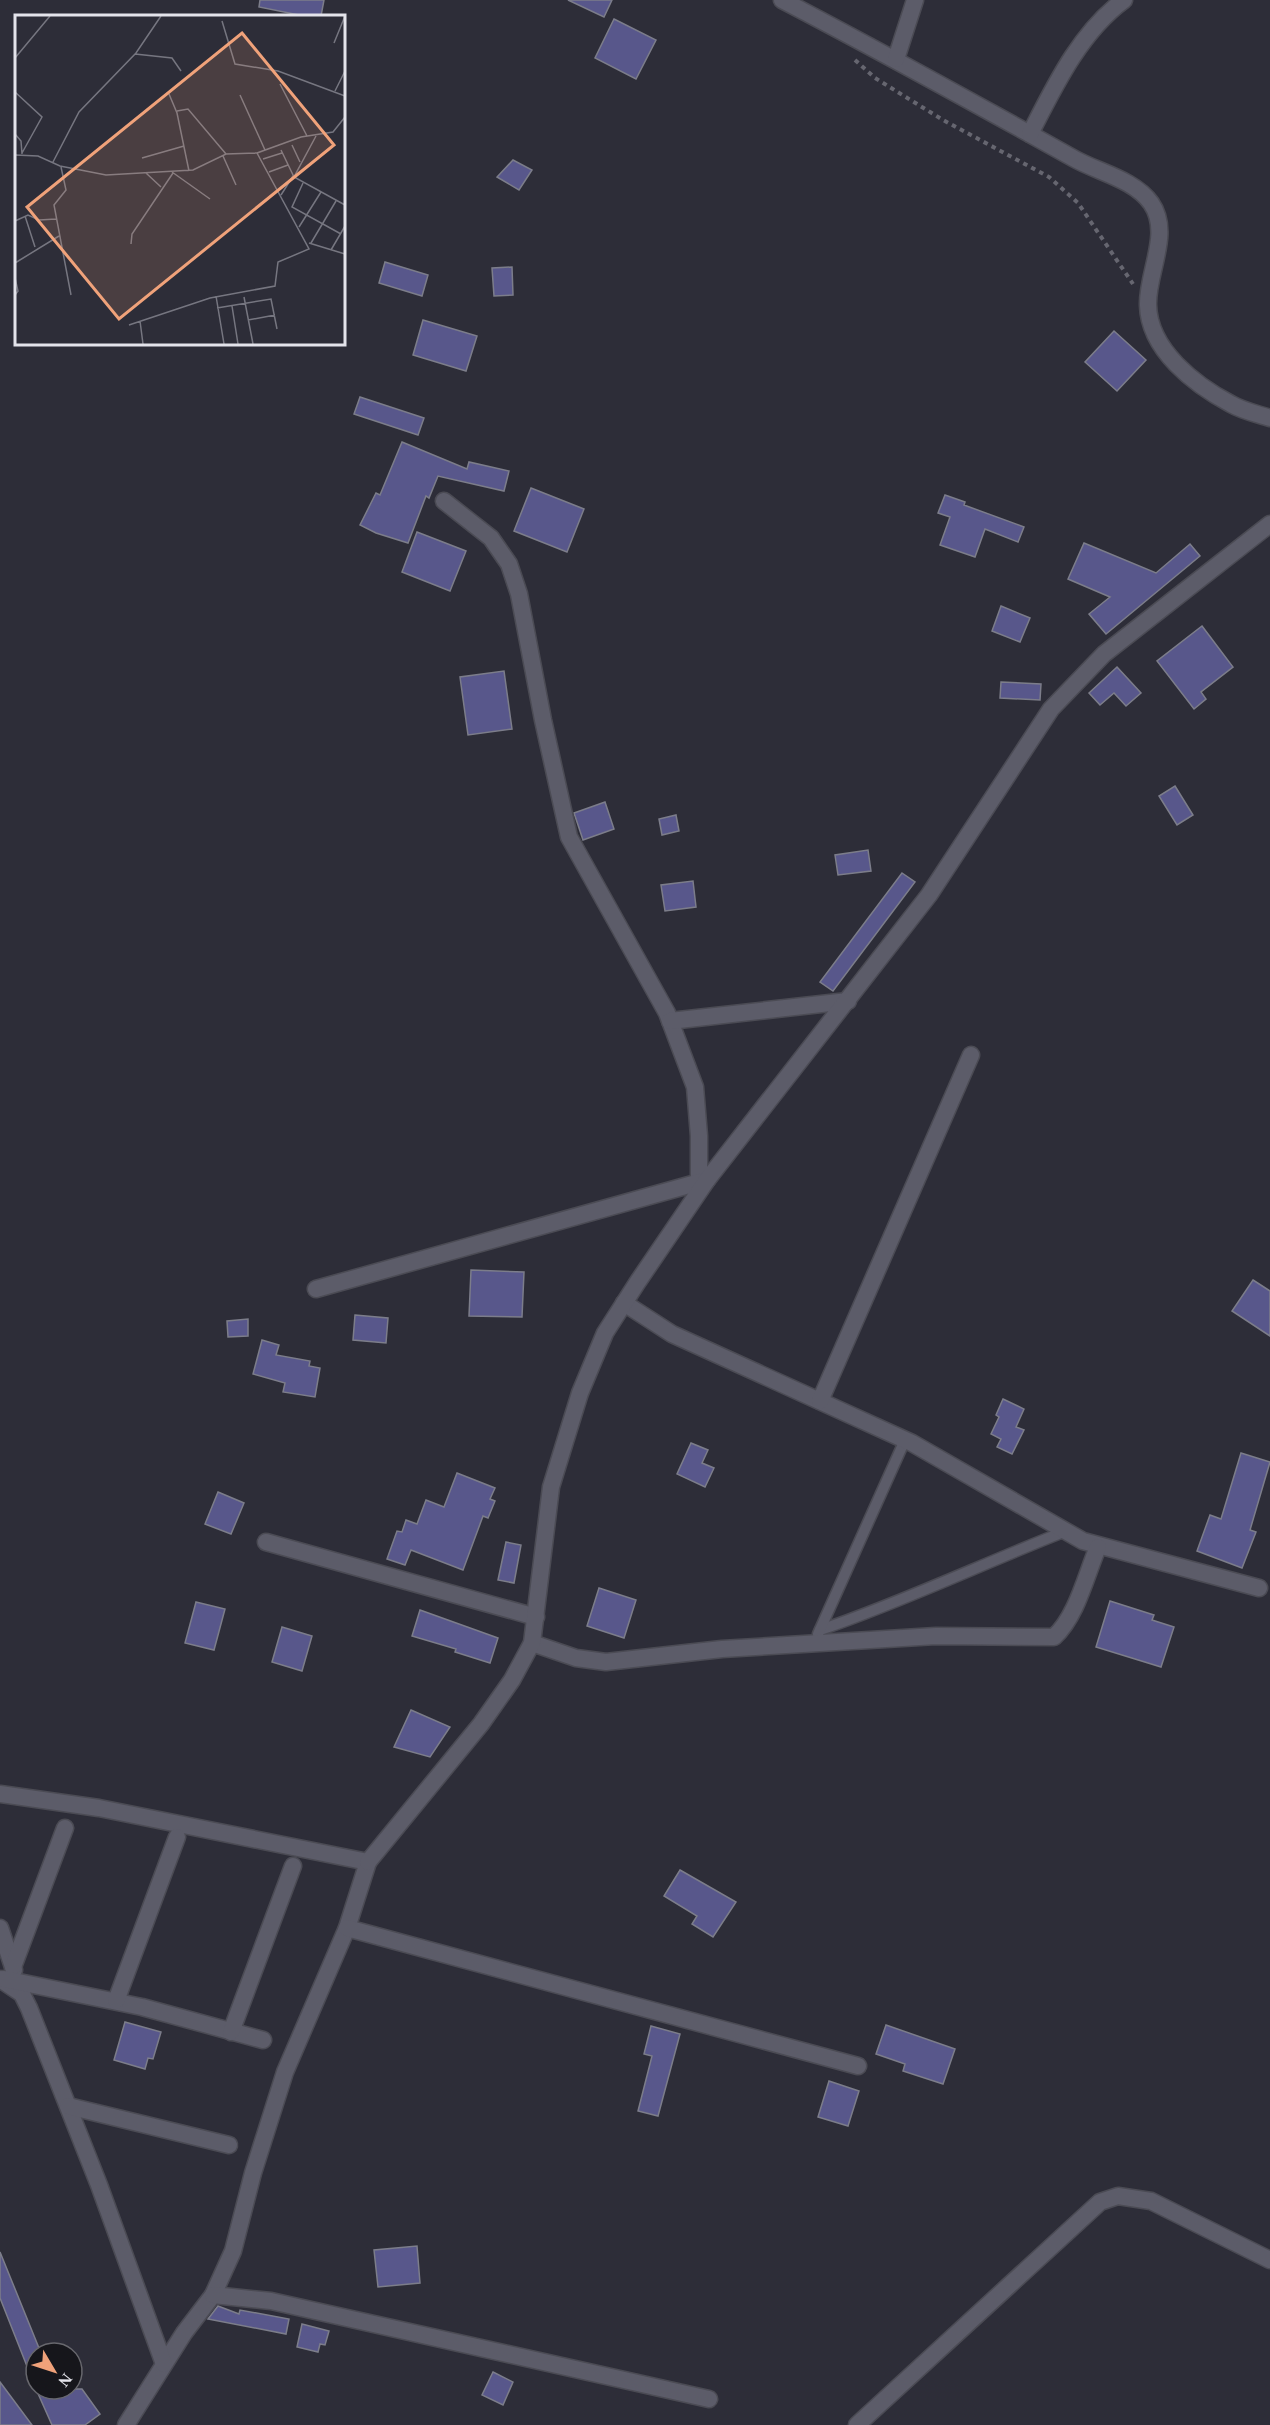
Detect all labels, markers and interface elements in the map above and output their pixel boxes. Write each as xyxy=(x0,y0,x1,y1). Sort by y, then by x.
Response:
inset map xyxy=(15,15,345,345)
north arrow xyxy=(24,2341,84,2401)
text: N xyxy=(55,2370,76,2390)

